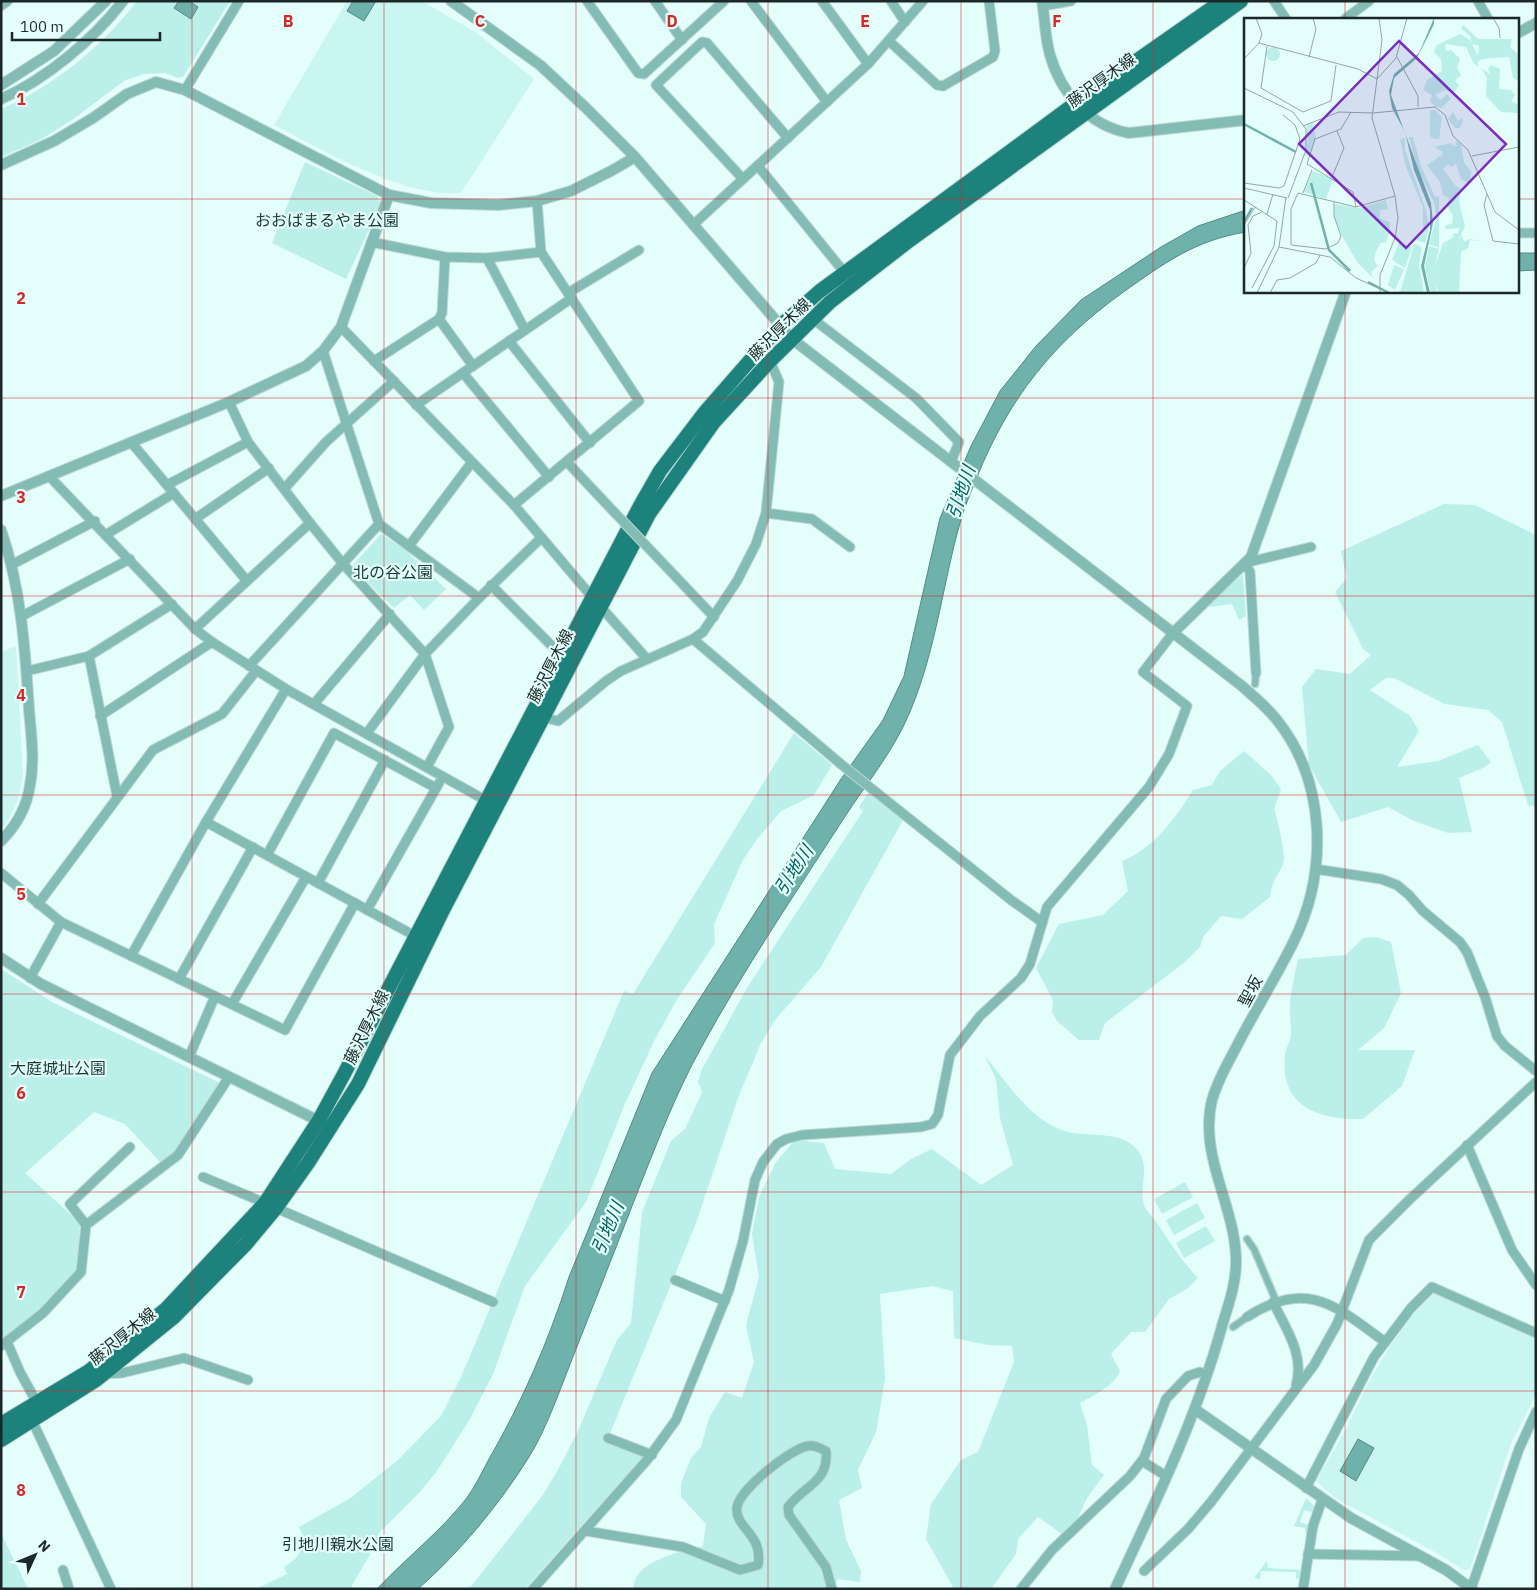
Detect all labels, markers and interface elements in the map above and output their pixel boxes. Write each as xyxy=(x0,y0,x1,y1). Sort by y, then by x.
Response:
scale bar xyxy=(12,10,160,42)
text: B xyxy=(283,11,294,31)
text: C xyxy=(475,11,485,31)
text: D xyxy=(666,11,678,31)
text: E xyxy=(860,11,870,31)
text: F xyxy=(1052,11,1062,31)
text: 100 m xyxy=(20,17,64,36)
inset map xyxy=(1244,18,1520,292)
street label: 藤沢厚木線 xyxy=(1063,48,1139,112)
text: 1 xyxy=(16,89,26,109)
park label: おおばまるやま公園 xyxy=(255,210,399,230)
text: 2 xyxy=(16,288,26,308)
street label: 藤沢厚木線 xyxy=(744,294,814,364)
water label: 引地川 xyxy=(941,461,981,521)
text: 3 xyxy=(16,487,26,507)
park label: 北の谷公園 xyxy=(353,562,433,582)
street label: 藤沢厚木線 xyxy=(523,626,577,706)
text: 4 xyxy=(16,685,26,705)
water label: 引地川 xyxy=(769,839,819,899)
text: 5 xyxy=(16,884,26,904)
street label: 聖坂 xyxy=(1234,972,1266,1010)
street label: 藤沢厚木線 xyxy=(339,987,393,1067)
park label: 大庭城址公園 xyxy=(10,1058,106,1078)
text: 6 xyxy=(16,1083,26,1103)
water label: 引地川 xyxy=(586,1197,629,1257)
text: 7 xyxy=(16,1282,26,1302)
street label: 藤沢厚木線 xyxy=(85,1303,159,1369)
text: 8 xyxy=(16,1480,26,1500)
north arrow xyxy=(10,1530,60,1580)
park label: 引地川親水公園 xyxy=(282,1534,394,1554)
text: N xyxy=(34,1536,54,1556)

